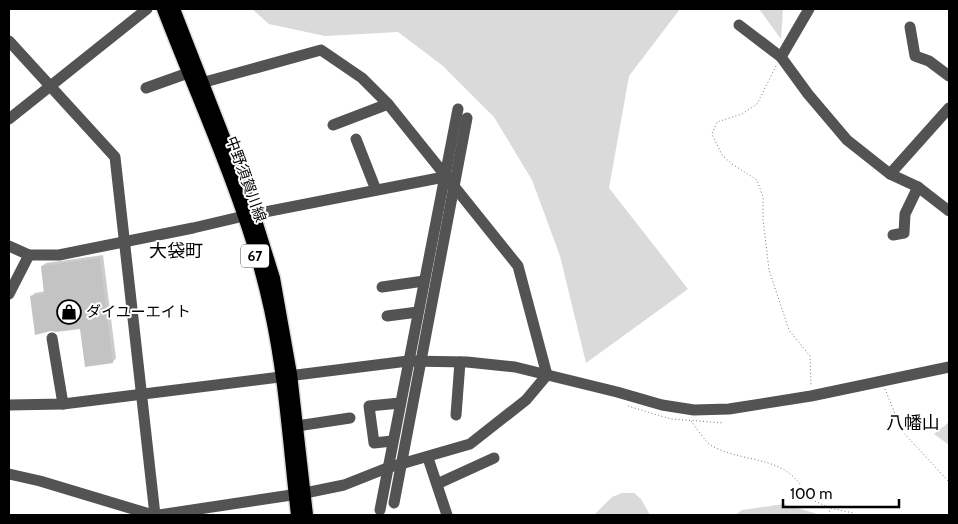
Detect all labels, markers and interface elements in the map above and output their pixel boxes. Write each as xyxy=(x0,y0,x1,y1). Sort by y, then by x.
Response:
street label: 中野須賀川線 xyxy=(222,134,270,224)
district label: 大袋町 xyxy=(149,240,203,262)
road number: 67 xyxy=(241,245,269,268)
shop icon: ダイユーエイト xyxy=(56,299,82,325)
place label: ダイユーエイト xyxy=(86,303,191,321)
district label: 八幡山 xyxy=(886,412,940,434)
scale bar xyxy=(783,476,899,508)
text: 100 m xyxy=(790,485,832,503)

